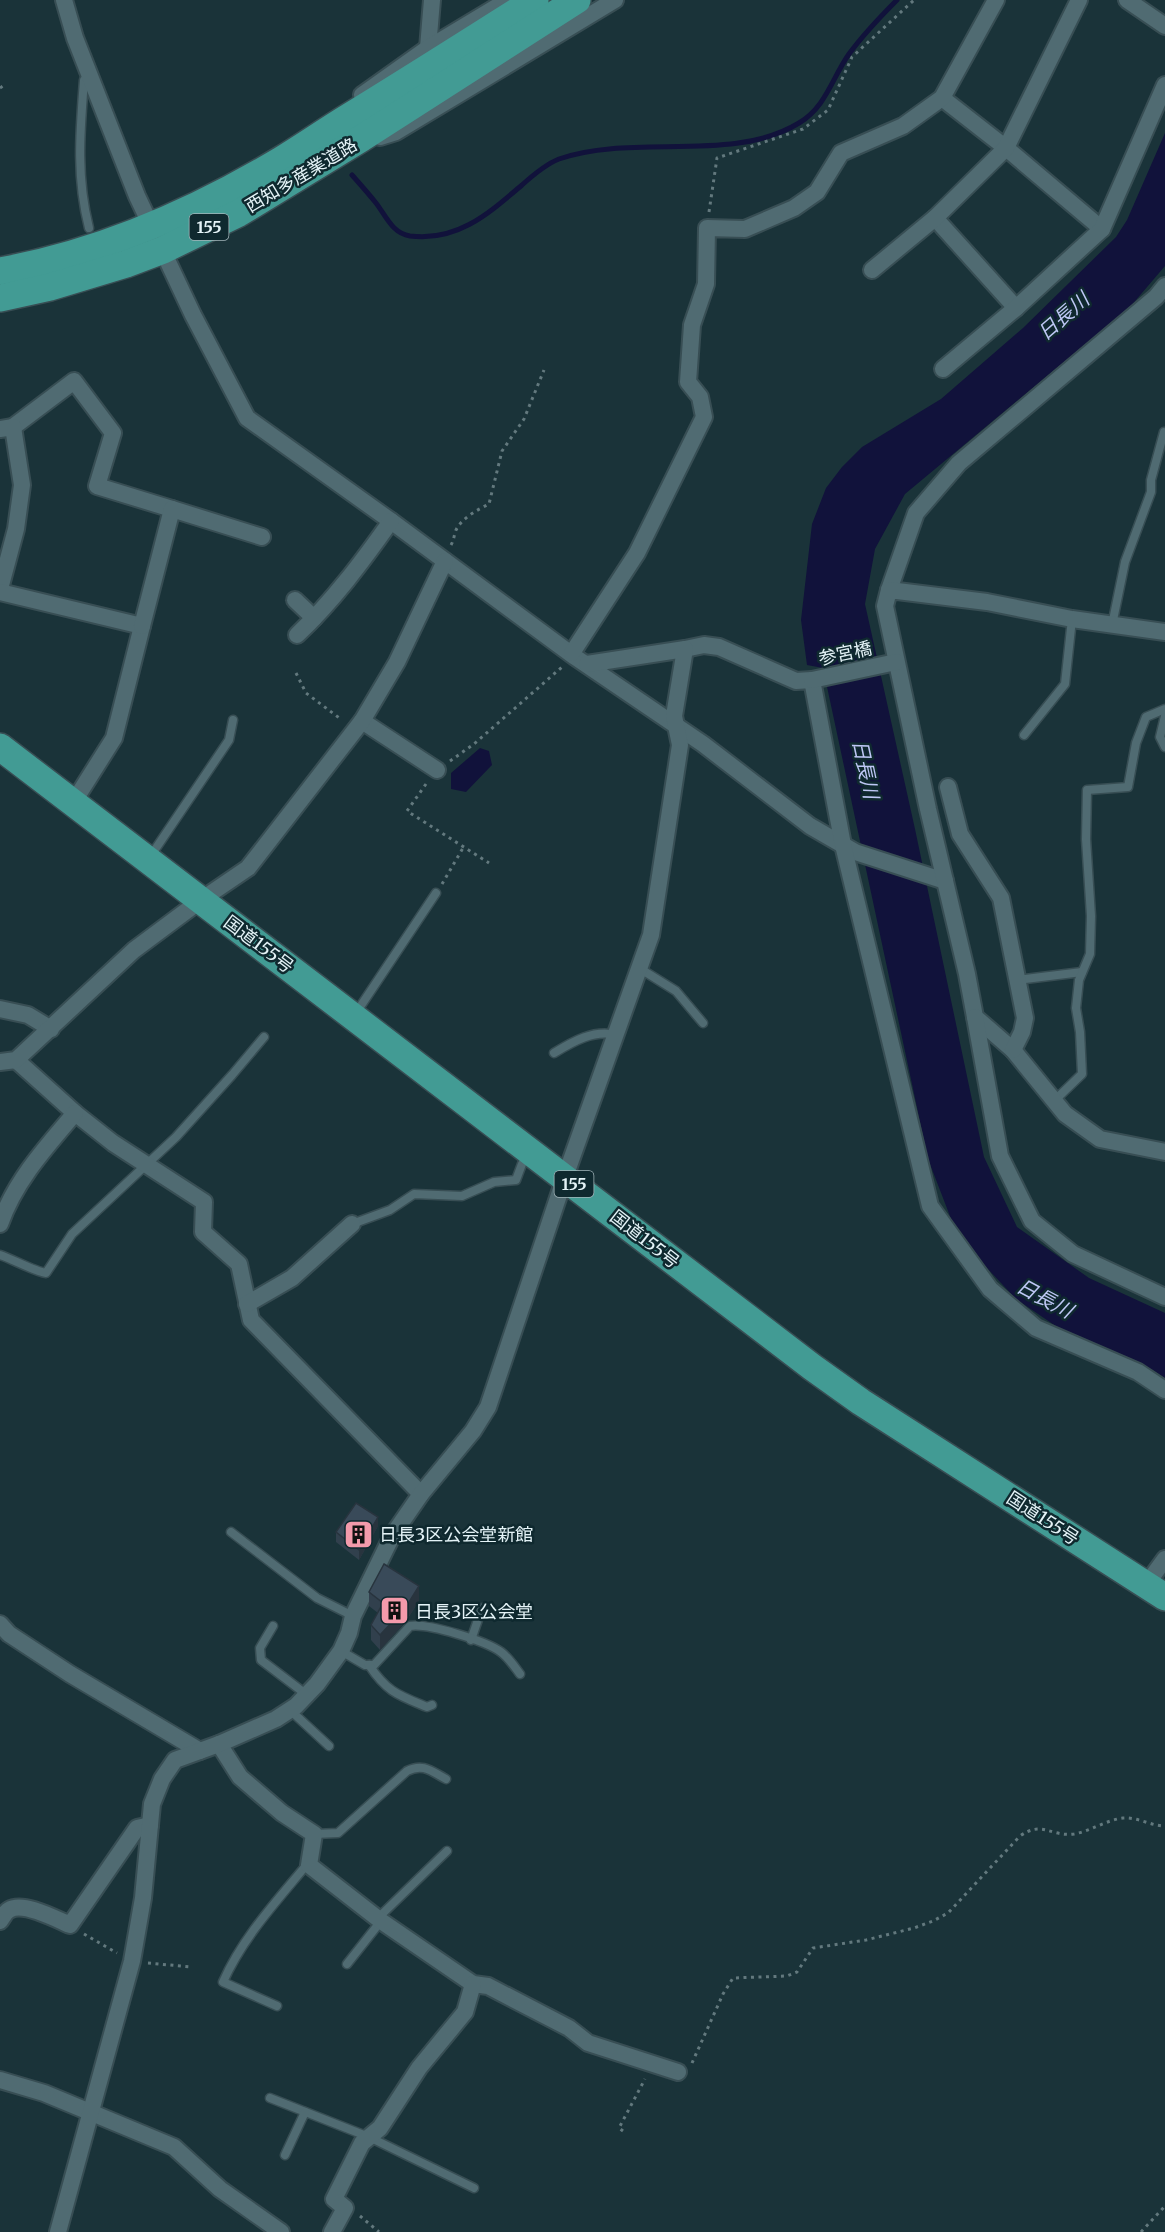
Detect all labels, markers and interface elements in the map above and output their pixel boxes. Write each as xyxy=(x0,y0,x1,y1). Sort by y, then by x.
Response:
street label: 西知多産業道路 xyxy=(241,133,361,217)
road number: 155 xyxy=(190,214,228,240)
water label: 日長川 xyxy=(1032,286,1095,345)
street label: 参宮橋 xyxy=(816,636,874,670)
water label: 日長川 xyxy=(848,737,885,803)
street label: 国道155号 xyxy=(219,910,299,978)
road number: 155 xyxy=(554,1171,594,1197)
street label: 国道155号 xyxy=(606,1205,684,1273)
water label: 日長川 xyxy=(1013,1273,1079,1324)
street label: 国道155号 xyxy=(1003,1486,1083,1550)
building icon: 日長3区公会堂新館 xyxy=(342,1518,374,1550)
place label: 日長3区公会堂新館 xyxy=(379,1523,533,1546)
building icon: 日長3区公会堂 xyxy=(378,1595,410,1627)
place label: 日長3区公会堂 xyxy=(415,1600,533,1623)

